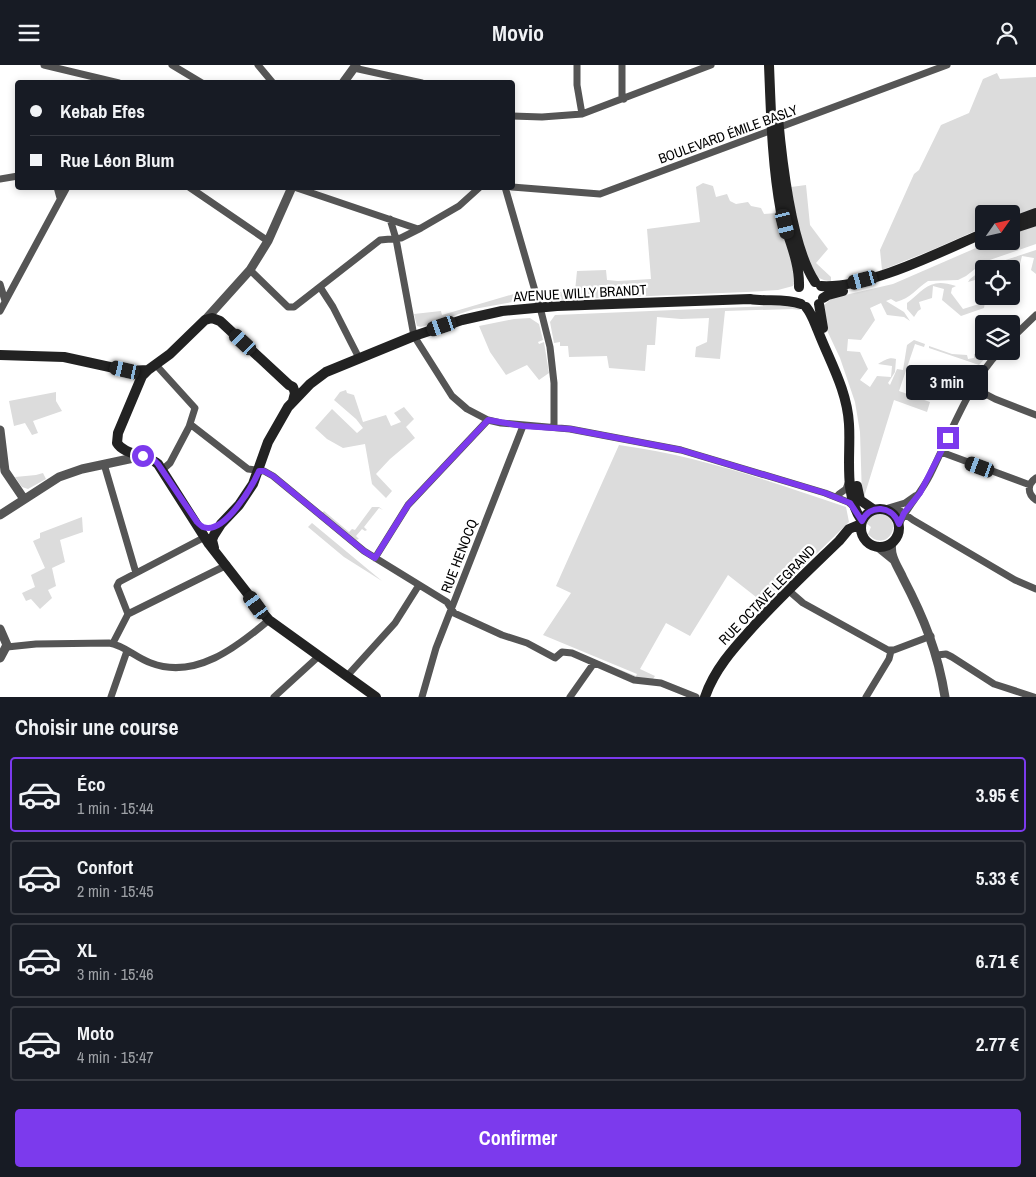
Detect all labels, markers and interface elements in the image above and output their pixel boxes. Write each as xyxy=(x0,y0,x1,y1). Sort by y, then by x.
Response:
text: Movio xyxy=(492,18,544,48)
icon: menu xyxy=(15,19,43,47)
icon: person xyxy=(993,19,1021,47)
text: Kebab Efes xyxy=(60,98,145,124)
street label: BOULEVARD ÉMILE BASLY xyxy=(656,100,800,168)
text: Rue Léon Blum xyxy=(60,147,174,173)
north arrow xyxy=(975,205,1020,250)
map controls xyxy=(975,205,1020,360)
car xyxy=(774,208,795,240)
button: locate xyxy=(975,260,1020,305)
car xyxy=(846,269,879,291)
street label: AVENUE WILLY BRANDT xyxy=(512,281,647,306)
car xyxy=(425,314,458,338)
button: layers xyxy=(975,315,1020,360)
car xyxy=(226,326,259,358)
car xyxy=(108,359,141,381)
callout: 3 min xyxy=(907,365,989,401)
text: 3 min xyxy=(930,371,964,393)
route end xyxy=(937,427,959,449)
route start xyxy=(132,445,154,467)
car xyxy=(963,455,996,479)
street label: RUE HENOCQ xyxy=(437,516,481,596)
street label: RUE OCTAVE LEGRAND xyxy=(715,541,819,649)
car xyxy=(241,588,270,622)
text: Choisir une course xyxy=(15,712,178,742)
text: Éco xyxy=(77,771,106,797)
icon: car xyxy=(17,772,62,817)
text: 3.95 € xyxy=(976,782,1019,808)
text: 1 min · 15:44 xyxy=(77,797,154,819)
text: Confort xyxy=(77,854,133,880)
icon: car xyxy=(17,855,62,900)
text: 5.33 € xyxy=(976,865,1019,891)
text: 2 min · 15:45 xyxy=(77,880,154,902)
text: XL xyxy=(77,937,97,963)
icon: car xyxy=(17,938,62,983)
text: 6.71 € xyxy=(976,948,1019,974)
text: 3 min · 15:46 xyxy=(77,963,154,985)
text: Moto xyxy=(77,1020,114,1046)
icon: car xyxy=(17,1021,62,1066)
text: 2.77 € xyxy=(976,1031,1019,1057)
text: 4 min · 15:47 xyxy=(77,1046,154,1068)
button: Confirmer xyxy=(15,1109,1021,1167)

